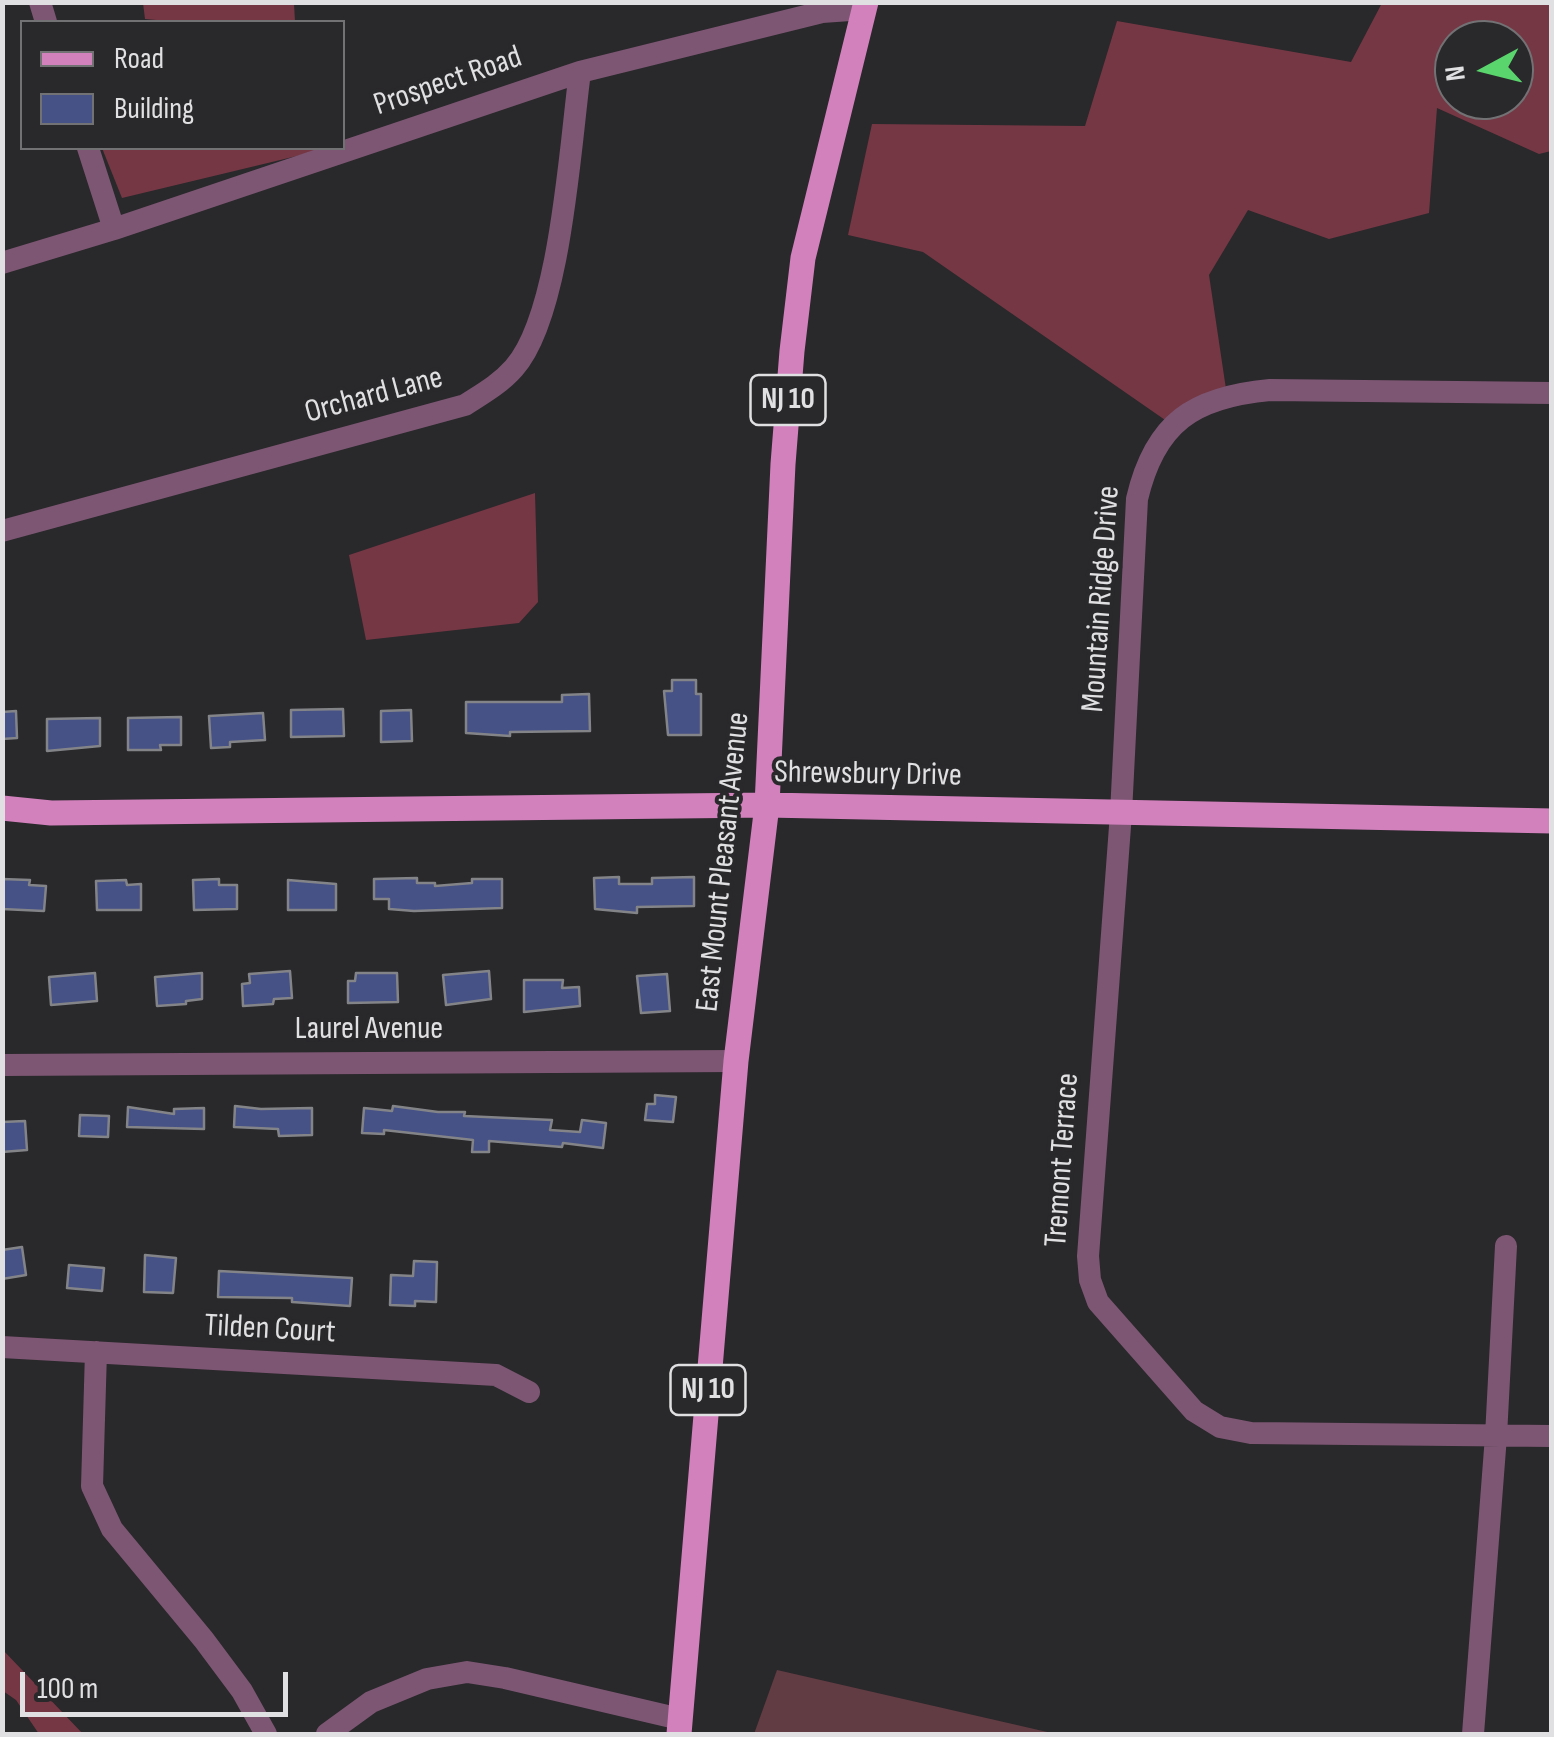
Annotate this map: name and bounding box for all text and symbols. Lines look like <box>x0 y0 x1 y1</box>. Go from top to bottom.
legend <box>20 20 345 150</box>
north arrow <box>1434 20 1534 120</box>
street label: Prospect Road <box>369 39 527 125</box>
text: Road <box>114 41 164 77</box>
text: N <box>1438 64 1473 83</box>
text: Building <box>114 91 194 127</box>
street label: Orchard Lane <box>301 359 447 433</box>
road number: NJ 10 <box>750 375 826 425</box>
street label: Mountain Ridge Drive <box>1075 485 1129 713</box>
street label: East Mount Pleasant Avenue <box>689 710 759 1014</box>
street label: Shrewsbury Drive <box>774 754 962 796</box>
street label: Laurel Avenue <box>295 1011 443 1049</box>
street label: Tremont Terrace <box>1038 1072 1088 1248</box>
street label: Tilden Court <box>204 1307 336 1353</box>
road number: NJ 10 <box>670 1365 746 1415</box>
scale bar <box>25 1652 292 1714</box>
text: 100 m <box>37 1671 98 1707</box>

